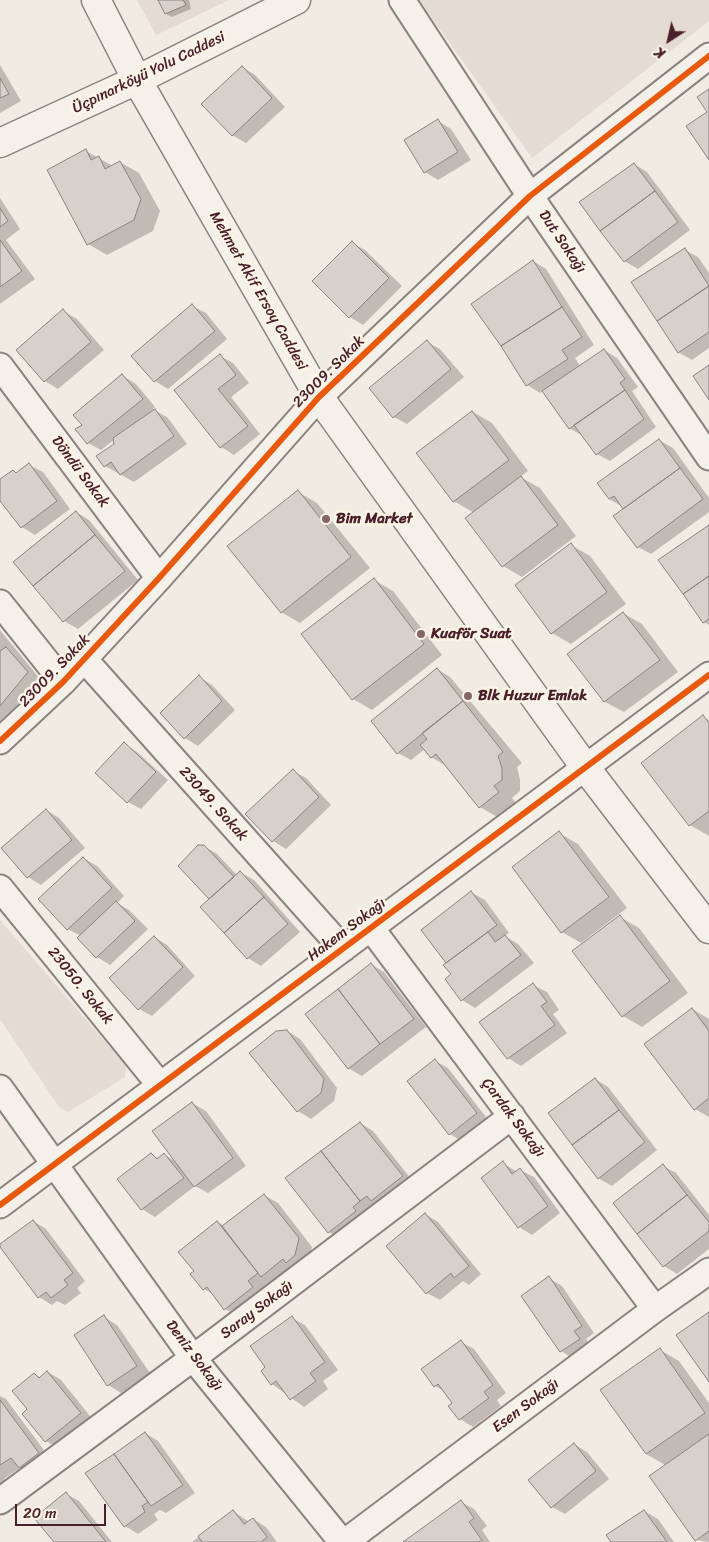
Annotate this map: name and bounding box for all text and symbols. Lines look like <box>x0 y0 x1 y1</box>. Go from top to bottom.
north arrow <box>644 15 694 65</box>
street label: Üçpınarköyü Yolu Caddesi <box>70 28 228 118</box>
text: K <box>649 40 671 65</box>
street label: Dut Sokağı <box>534 207 590 277</box>
street label: Mehmet Akif Ersoy Caddesi <box>205 208 311 374</box>
street label: 23009. Sokak <box>289 332 369 412</box>
street label: Döndü Sokak <box>47 433 113 511</box>
place label: Bim Market <box>336 510 413 528</box>
marker: Bim Market <box>320 513 332 525</box>
place label: Kuaför Suat <box>431 625 512 643</box>
marker: Kuaför Suat <box>415 628 427 640</box>
street label: 23009. Sokak <box>16 631 94 711</box>
place label: Blk Huzur Emlak <box>478 687 587 705</box>
marker: Blk Huzur Emlak <box>462 690 474 702</box>
street label: 23049. Sokak <box>175 763 251 845</box>
street label: Hakem Sokağı <box>304 895 390 965</box>
street label: 23050. Sokak <box>43 944 117 1028</box>
street label: Çardak Sokağı <box>477 1075 549 1161</box>
street label: Saray Sokağı <box>217 1277 297 1343</box>
street label: Deniz Sokağı <box>161 1317 227 1395</box>
street label: Esen Sokağı <box>489 1375 563 1437</box>
scale bar <box>18 1494 109 1526</box>
text: 20 m <box>23 1500 57 1526</box>

